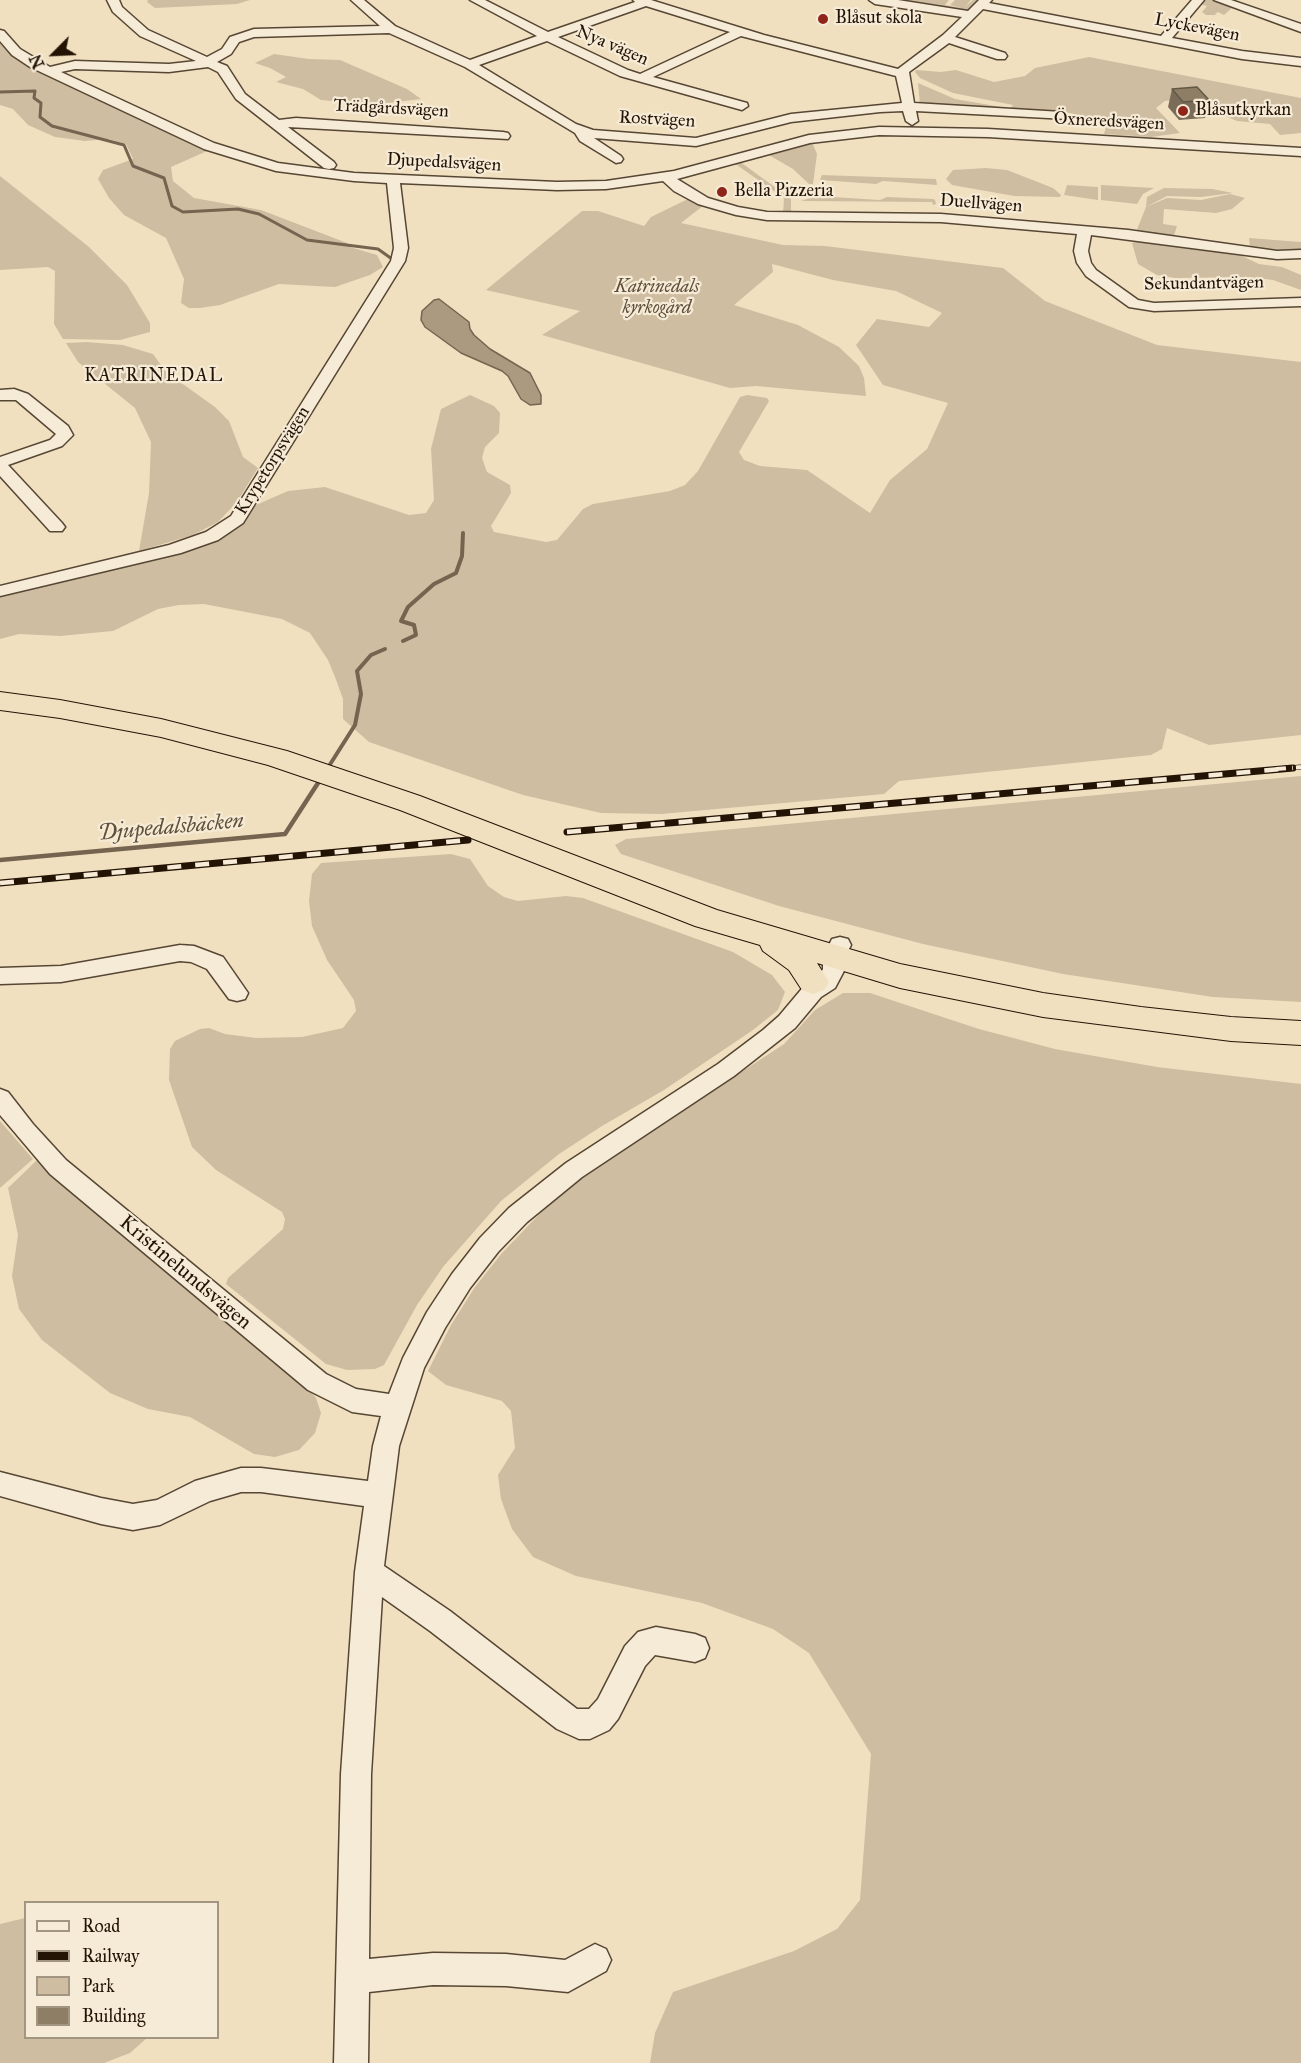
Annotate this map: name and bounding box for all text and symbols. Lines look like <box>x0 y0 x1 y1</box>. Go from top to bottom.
place label: Blåsut skola <box>835 8 922 30</box>
street label: Lyckevägen <box>1153 9 1241 47</box>
marker: Blåsut skola <box>816 12 830 26</box>
street label: Nya vägen <box>573 21 651 71</box>
north arrow <box>24 24 84 84</box>
text: N <box>26 51 49 72</box>
street label: Trädgårdsvägen <box>333 95 449 123</box>
place label: Blåsutkyrkan <box>1195 100 1291 122</box>
marker: Blåsutkyrkan <box>1176 104 1190 118</box>
street label: Rostvägen <box>618 107 696 133</box>
street label: Öxneredsvägen <box>1053 108 1165 136</box>
street label: Djupedalsvägen <box>386 149 502 177</box>
place label: Bella Pizzeria <box>734 181 833 203</box>
marker: Bella Pizzeria <box>715 185 729 199</box>
street label: Duellvägen <box>939 190 1023 218</box>
street label: Sekundantvägen <box>1144 272 1264 296</box>
park label: Katrinedals kyrkogård <box>615 277 699 320</box>
district label: KATRINEDAL <box>84 366 224 388</box>
street label: Krypetorpsvägen <box>231 403 315 519</box>
water label: Djupedalsbäcken <box>97 808 245 848</box>
street label: Kristinelundsvägen <box>114 1210 256 1336</box>
legend <box>24 1901 219 2039</box>
text: Road <box>82 1915 120 1937</box>
text: Railway <box>82 1945 139 1967</box>
text: Park <box>82 1975 115 1997</box>
text: Building <box>82 2005 145 2027</box>

